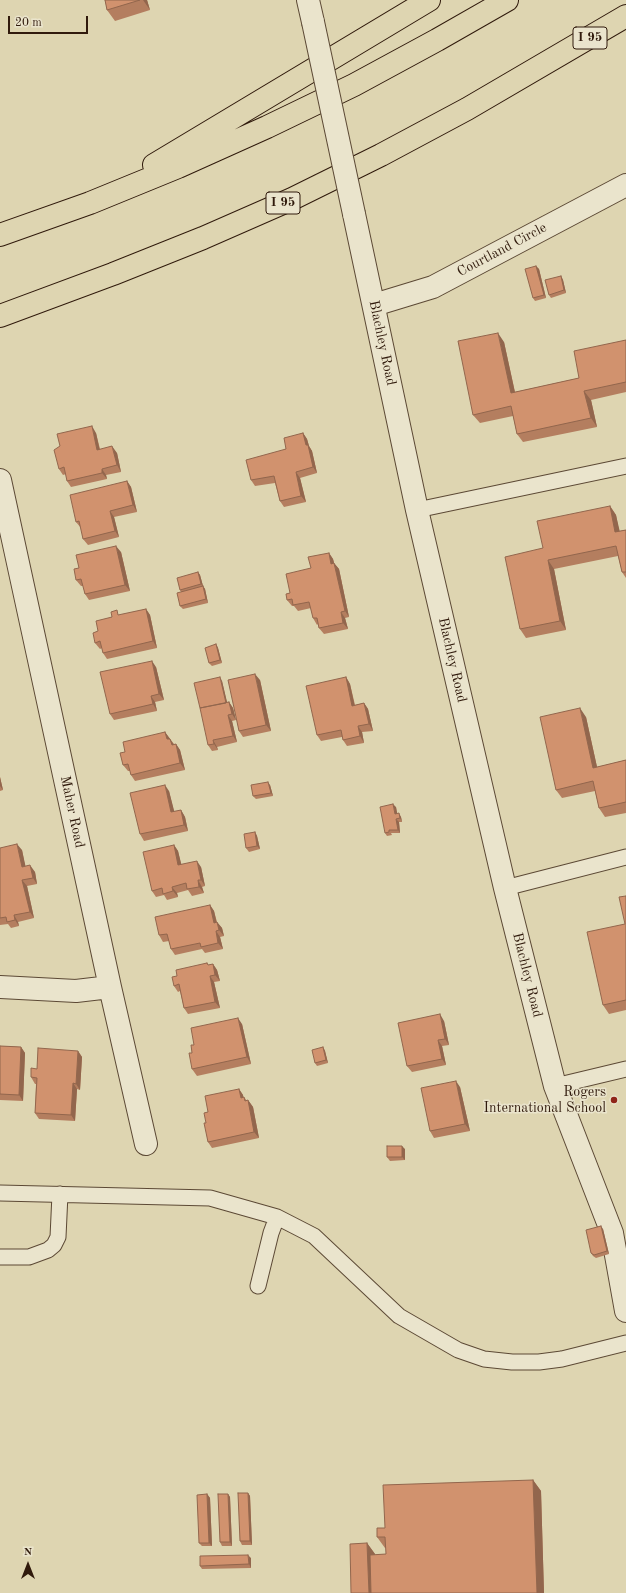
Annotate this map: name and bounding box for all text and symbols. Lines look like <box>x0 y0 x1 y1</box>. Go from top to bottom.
scale bar <box>10 8 90 34</box>
text: 20 m <box>15 17 42 29</box>
road number: I 95 <box>573 27 607 49</box>
road number: I 95 <box>266 192 300 214</box>
street label: Courtland Circle <box>454 219 550 281</box>
street label: Blachley Road <box>365 299 399 387</box>
street label: Blachley Road <box>434 616 470 704</box>
street label: Maher Road <box>56 774 88 850</box>
street label: Blachley Road <box>508 931 546 1019</box>
place label: Rogers International School <box>484 1084 606 1116</box>
marker: Rogers International School <box>609 1095 619 1105</box>
north arrow <box>8 1545 48 1585</box>
text: N <box>24 1547 32 1558</box>

